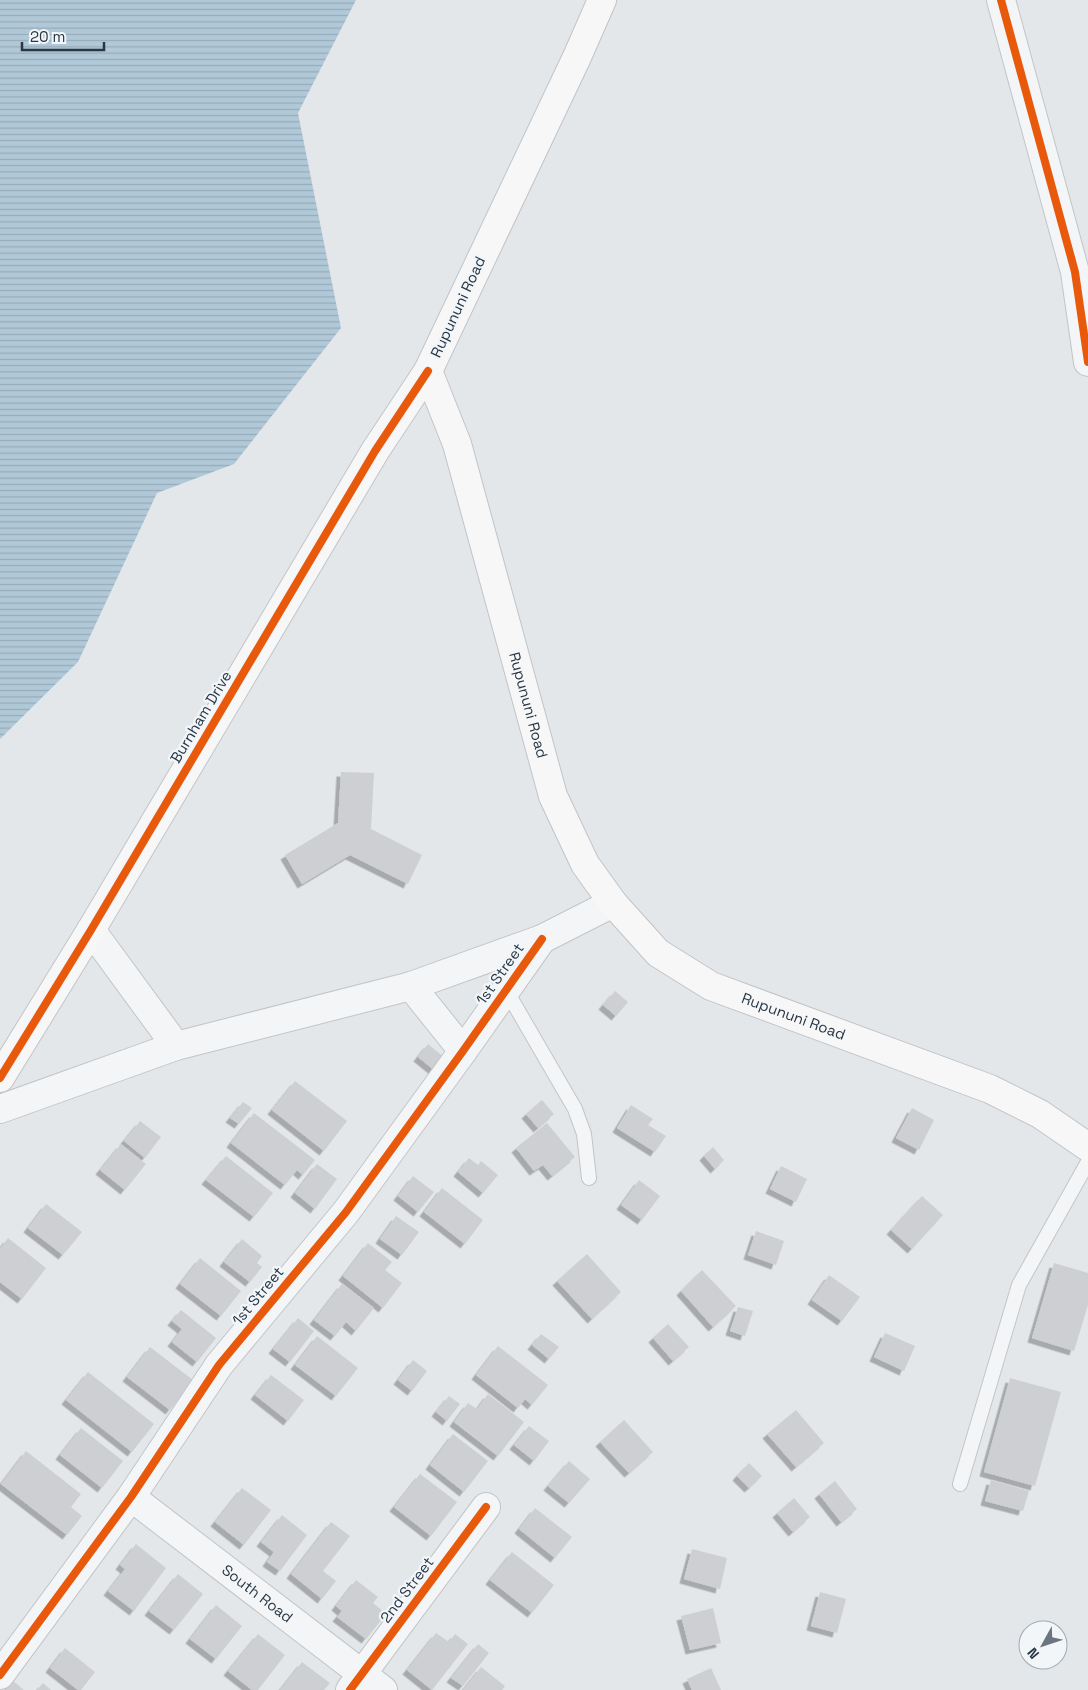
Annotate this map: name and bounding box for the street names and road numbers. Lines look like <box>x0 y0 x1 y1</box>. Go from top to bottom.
street label: Rupununi Road <box>426 253 489 360</box>
street label: Rupununi Road <box>505 650 552 760</box>
street label: Burnham Drive <box>166 667 236 766</box>
street label: 1st Street <box>472 939 528 1008</box>
street label: Rupununi Road <box>739 988 848 1044</box>
street label: 1st Street <box>228 1262 288 1329</box>
street label: 2nd Street <box>376 1553 438 1626</box>
street label: South Road <box>218 1560 297 1627</box>

